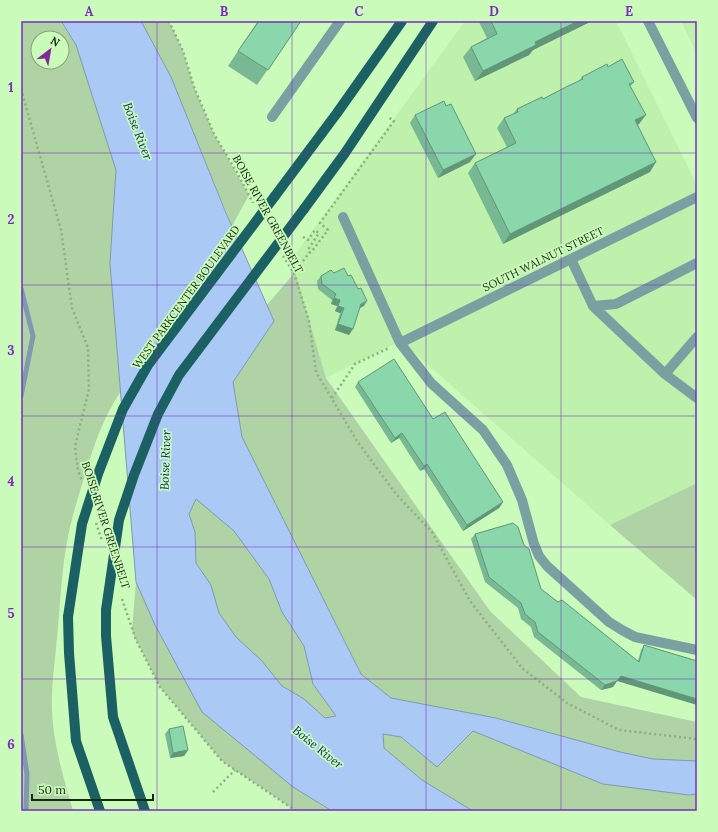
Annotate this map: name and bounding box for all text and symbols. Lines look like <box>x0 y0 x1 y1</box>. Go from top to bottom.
text: A <box>85 3 94 20</box>
text: B <box>220 3 229 20</box>
text: C <box>355 3 364 20</box>
text: D <box>489 3 499 20</box>
text: E <box>625 3 633 20</box>
north arrow <box>30 30 70 70</box>
text: N <box>48 33 63 50</box>
text: 1 <box>8 79 14 96</box>
water label: Boise River <box>120 100 156 162</box>
street label: BOISE RIVER GREENBELT <box>230 152 306 276</box>
text: 2 <box>8 211 15 228</box>
street label: WEST PARKCENTER BOULEVARD <box>129 223 243 371</box>
street label: SOUTH WALNUT STREET <box>480 224 606 294</box>
text: 3 <box>7 342 15 359</box>
water label: Boise River <box>156 429 174 490</box>
street label: BOISE RIVER GREENBELT <box>79 459 133 591</box>
text: 4 <box>7 473 15 490</box>
text: 5 <box>7 605 15 622</box>
water label: Boise River <box>290 722 347 772</box>
text: 6 <box>7 736 15 753</box>
scale bar <box>32 776 153 802</box>
text: 50 m <box>38 782 66 797</box>

